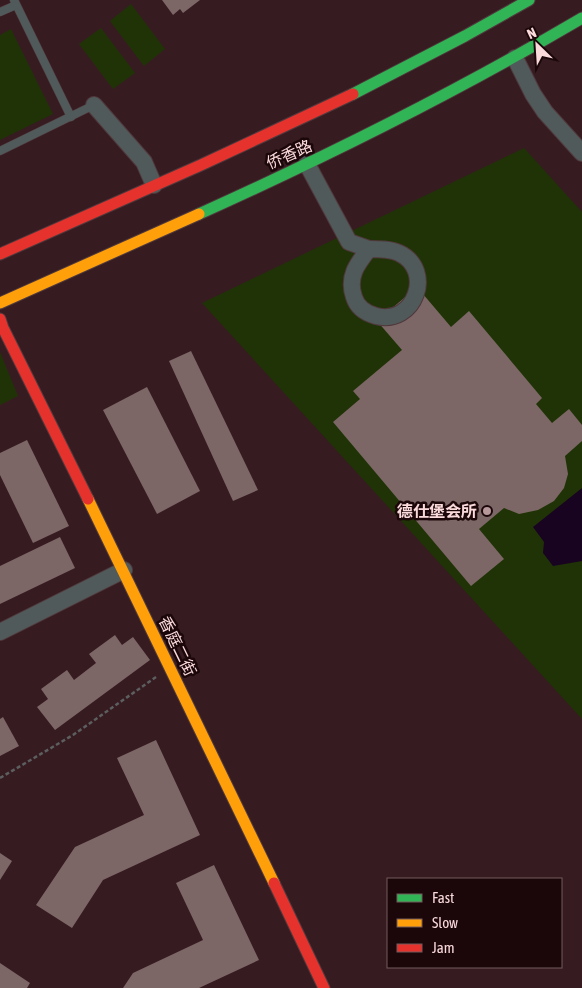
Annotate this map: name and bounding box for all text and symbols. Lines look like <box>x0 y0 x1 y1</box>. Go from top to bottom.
north arrow <box>512 20 562 70</box>
text: N <box>524 24 539 42</box>
street label: 侨香路 <box>263 136 315 172</box>
place label: 德仕堡会所 <box>397 502 477 520</box>
marker: 德仕堡会所 <box>481 505 493 517</box>
street label: 香庭二街 <box>156 613 200 679</box>
legend <box>387 878 562 968</box>
text: Fast <box>432 889 454 906</box>
text: Slow <box>432 914 458 931</box>
text: Jam <box>432 939 455 956</box>

